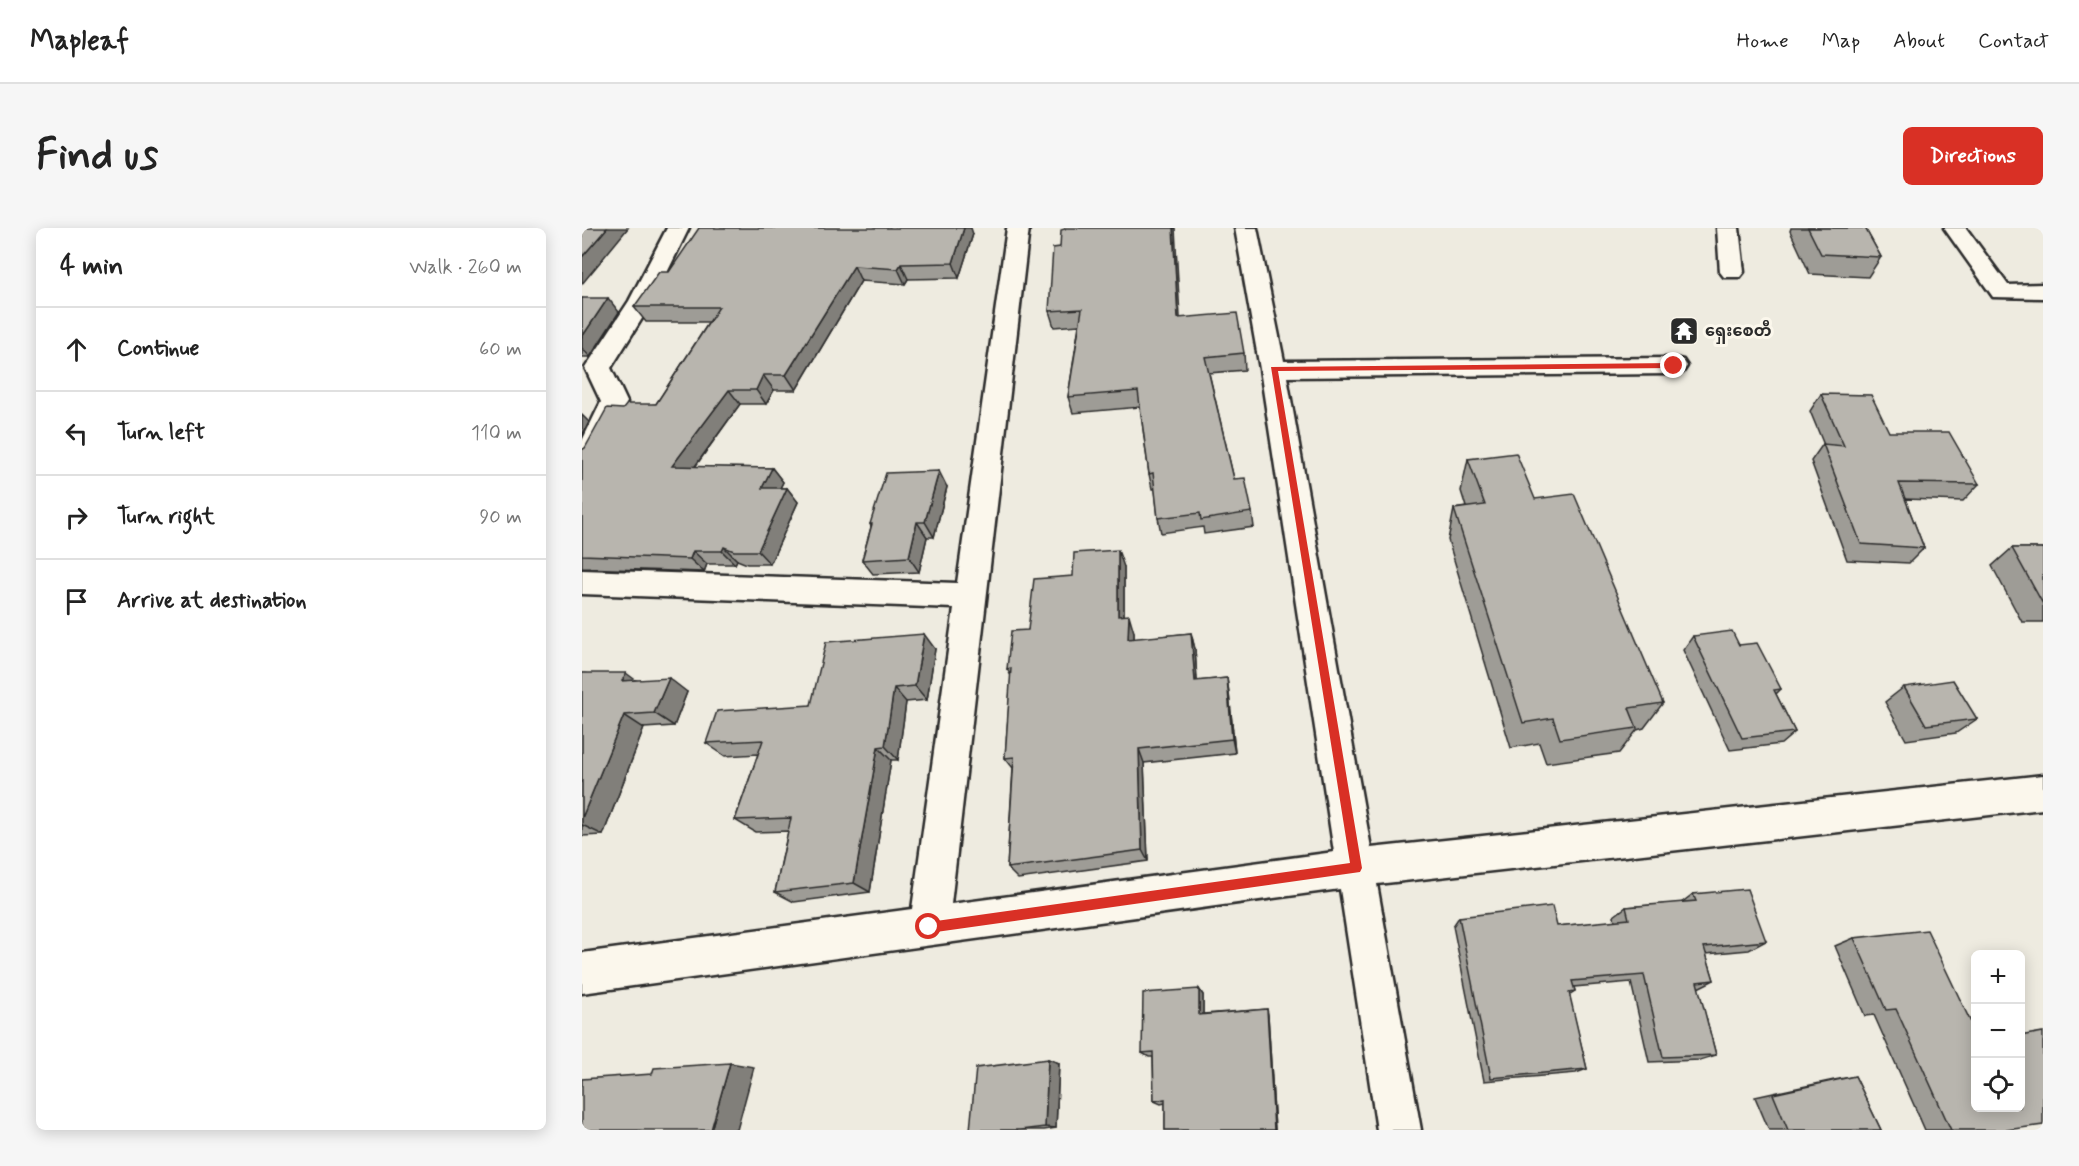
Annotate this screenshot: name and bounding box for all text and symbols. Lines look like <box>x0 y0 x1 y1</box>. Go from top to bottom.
text: Mapleaf <box>30 23 129 60</box>
text: Home <box>1737 27 1789 55</box>
text: Map <box>1822 27 1860 55</box>
text: About <box>1893 27 1945 55</box>
text: Contact <box>1978 27 2049 55</box>
button: Directions <box>1903 127 2043 185</box>
text: Find us <box>36 129 158 184</box>
text: 4 min <box>60 250 123 284</box>
text: Walk · 260 m <box>409 254 522 281</box>
temple icon: ရှေးစေတီ <box>1668 315 1700 347</box>
place label: ရှေးစေတီ <box>1705 319 1772 344</box>
icon: ahead <box>60 333 93 366</box>
text: Continue <box>117 335 199 363</box>
text: 60 m <box>479 336 522 363</box>
route end <box>1660 352 1686 378</box>
icon: left <box>60 417 93 450</box>
text: Turn left <box>117 419 205 447</box>
text: 110 m <box>471 420 522 447</box>
icon: right <box>60 501 93 534</box>
text: Turn right <box>117 503 215 531</box>
text: 90 m <box>479 504 522 531</box>
icon: arrive <box>60 585 93 618</box>
text: Arrive at destination <box>117 587 307 615</box>
route start <box>915 913 941 939</box>
map controls <box>1971 950 2025 1112</box>
button: + <box>1971 950 2025 1004</box>
button: − <box>1971 1004 2025 1058</box>
button: locate <box>1971 1058 2025 1112</box>

